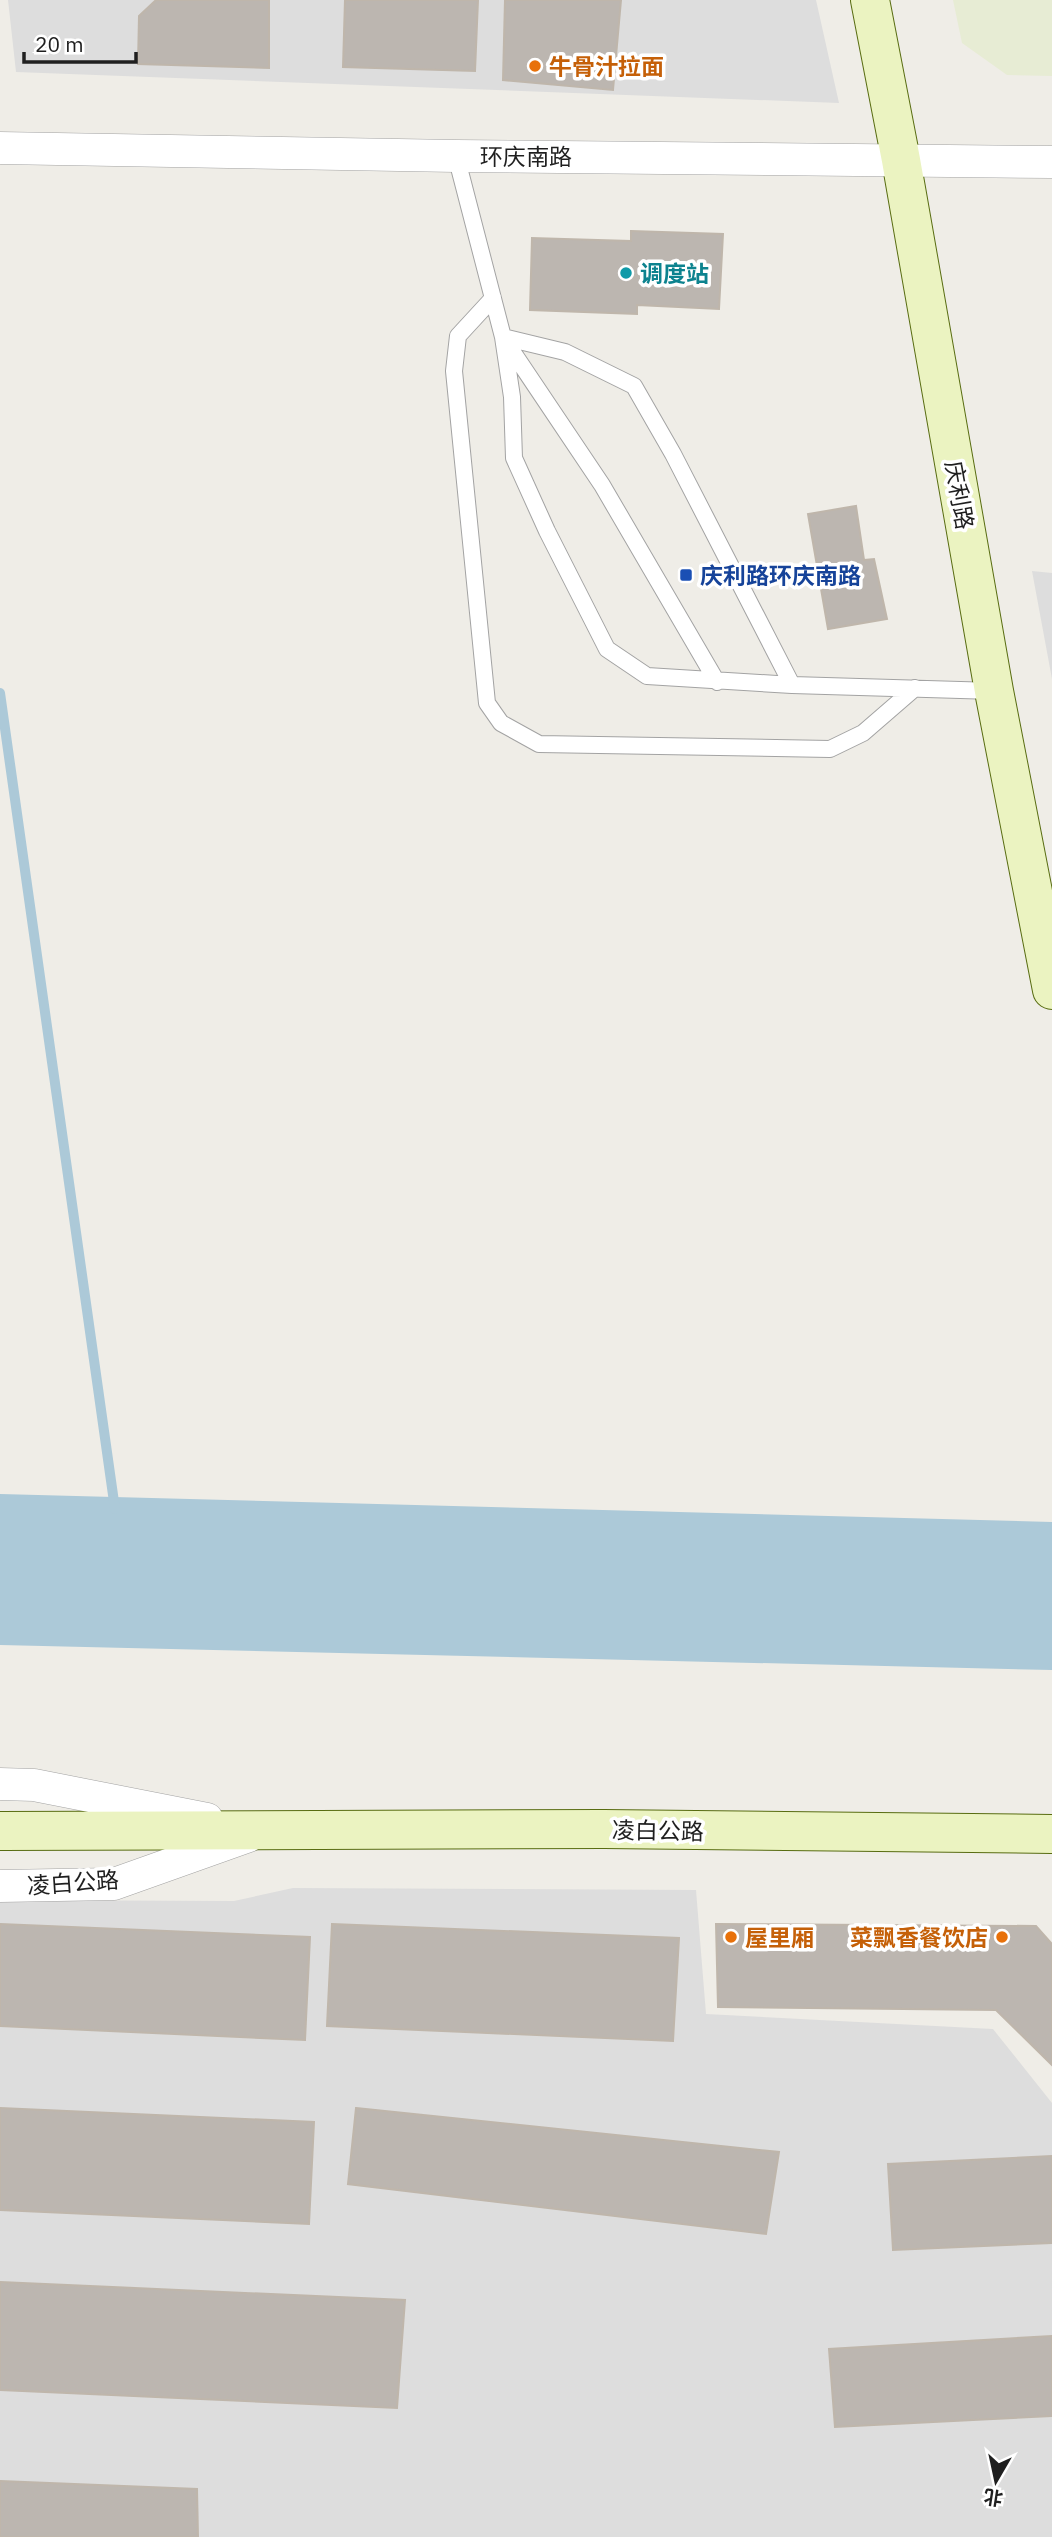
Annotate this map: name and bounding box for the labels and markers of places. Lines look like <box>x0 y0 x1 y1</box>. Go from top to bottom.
place label: 牛骨汁拉面 <box>549 51 664 81</box>
marker: 牛骨汁拉面 <box>527 58 543 74</box>
place label: 调度站 <box>640 258 709 288</box>
marker: 调度站 <box>618 265 634 281</box>
place label: 庆利路环庆南路 <box>700 560 861 590</box>
marker: 庆利路环庆南路 <box>678 567 694 583</box>
place label: 屋里厢 <box>745 1922 814 1952</box>
place label: 菜飘香餐饮店 <box>850 1922 988 1952</box>
marker: 屋里厢 <box>723 1929 739 1945</box>
marker: 菜飘香餐饮店 <box>994 1929 1010 1945</box>

